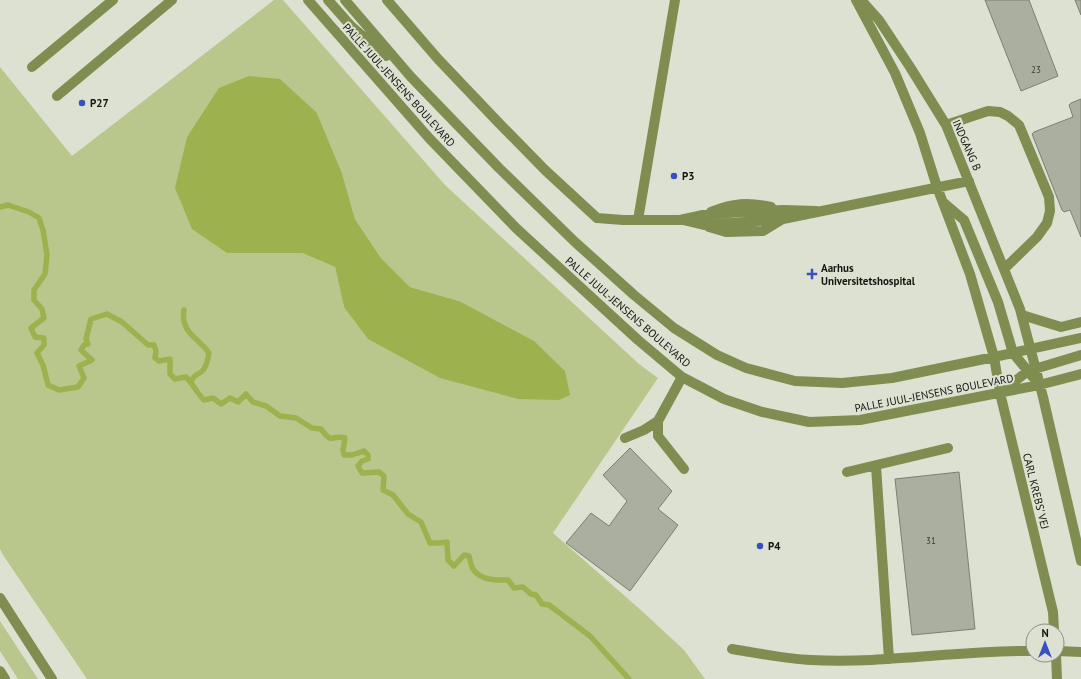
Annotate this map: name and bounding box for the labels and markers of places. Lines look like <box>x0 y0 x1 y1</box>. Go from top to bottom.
place label: P27 <box>90 96 109 110</box>
marker: P27 <box>77 98 87 108</box>
place label: P3 <box>682 169 695 183</box>
marker: P3 <box>669 171 679 181</box>
place label: Aarhus Universitetshospital <box>821 261 916 288</box>
marker: Aarhus Universitetshospital <box>806 268 818 280</box>
place label: P4 <box>768 539 781 553</box>
marker: P4 <box>755 541 765 551</box>

